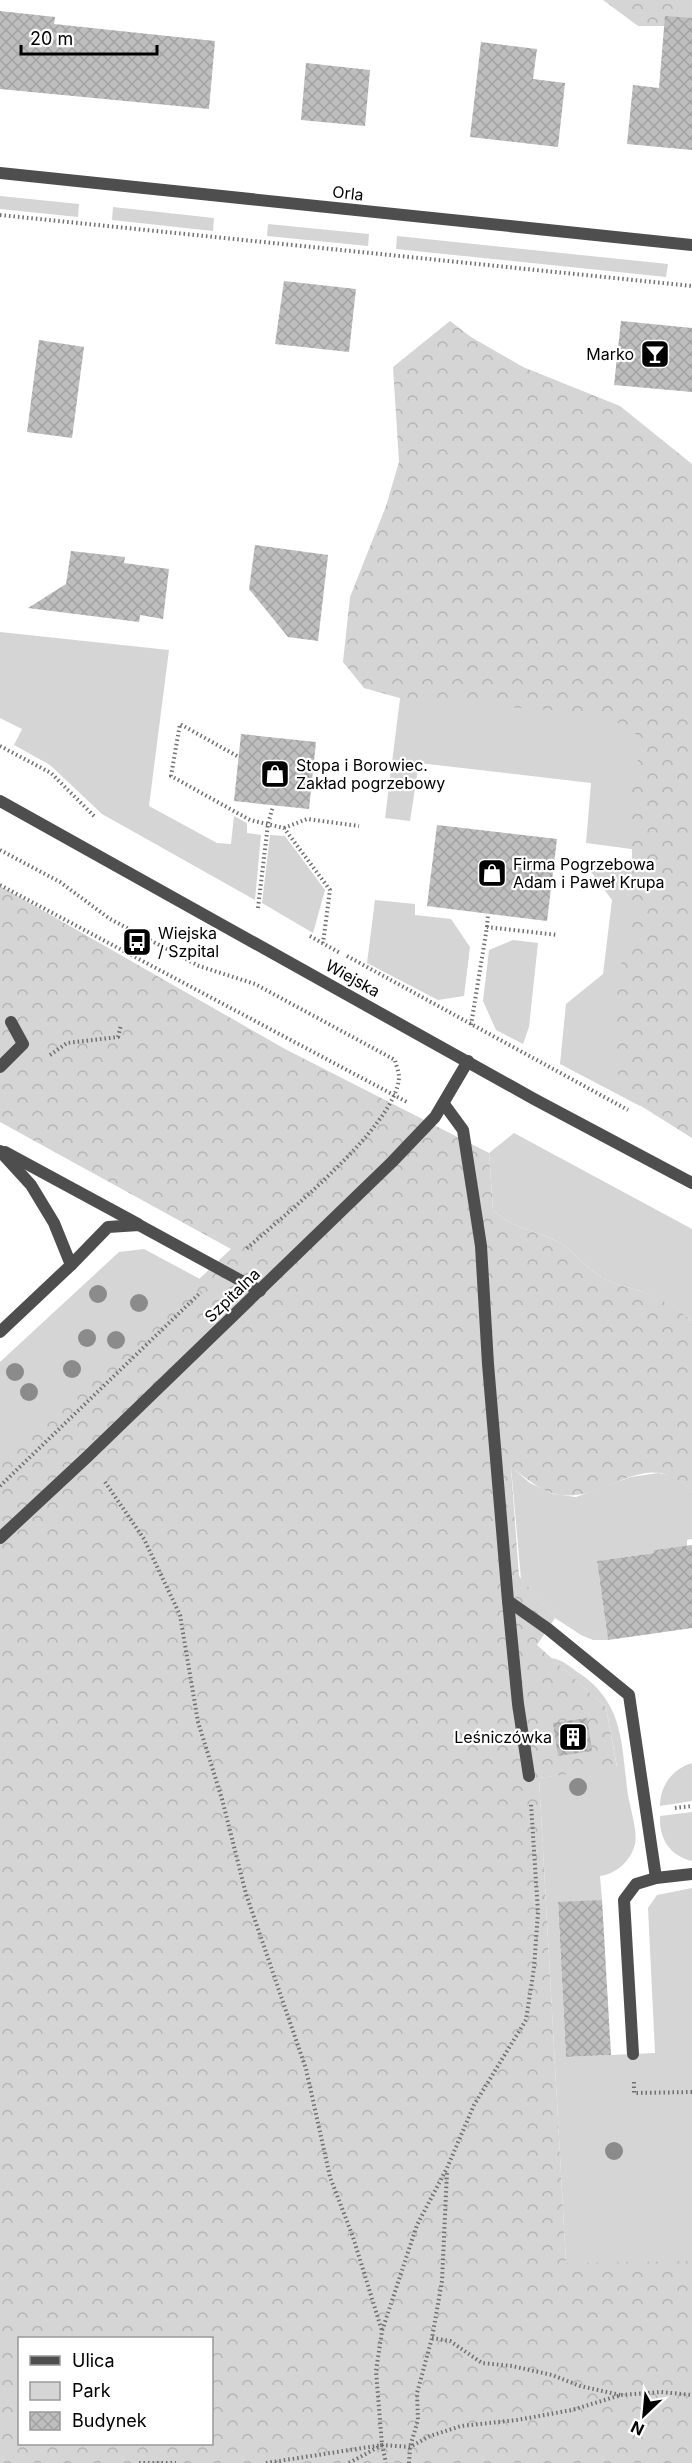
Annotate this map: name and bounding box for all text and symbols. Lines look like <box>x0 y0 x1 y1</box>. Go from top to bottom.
scale bar <box>21 18 158 56</box>
text: 20 m <box>30 28 73 49</box>
street label: Orla <box>331 181 365 205</box>
bar icon: Marko <box>639 338 671 370</box>
place label: Marko <box>586 344 634 364</box>
place label: Stopa i Borowiec. Zakład pogrzebowy <box>296 755 445 793</box>
shop icon: Stopa i Borowiec. Zakład pogrzebowy <box>259 758 291 790</box>
place label: Firma Pogrzebowa Adam i Paweł Krupa <box>513 854 665 892</box>
shop icon: Firma Pogrzebowa Adam i Paweł Krupa <box>476 857 508 889</box>
place label: Wiejska / Szpital <box>158 923 219 961</box>
bus stop icon: Wiejska / Szpital <box>121 926 153 958</box>
street label: Wiejska <box>322 955 384 1001</box>
street label: Szpitalna <box>200 1264 264 1326</box>
building icon: Leśniczówka <box>557 1721 589 1753</box>
place label: Leśniczówka <box>454 1727 552 1747</box>
legend <box>18 2337 213 2445</box>
text: Ulica <box>72 2350 115 2371</box>
text: Park <box>72 2380 111 2401</box>
north arrow <box>614 2385 674 2445</box>
text: Budynek <box>72 2410 147 2431</box>
text: N <box>628 2417 647 2440</box>

